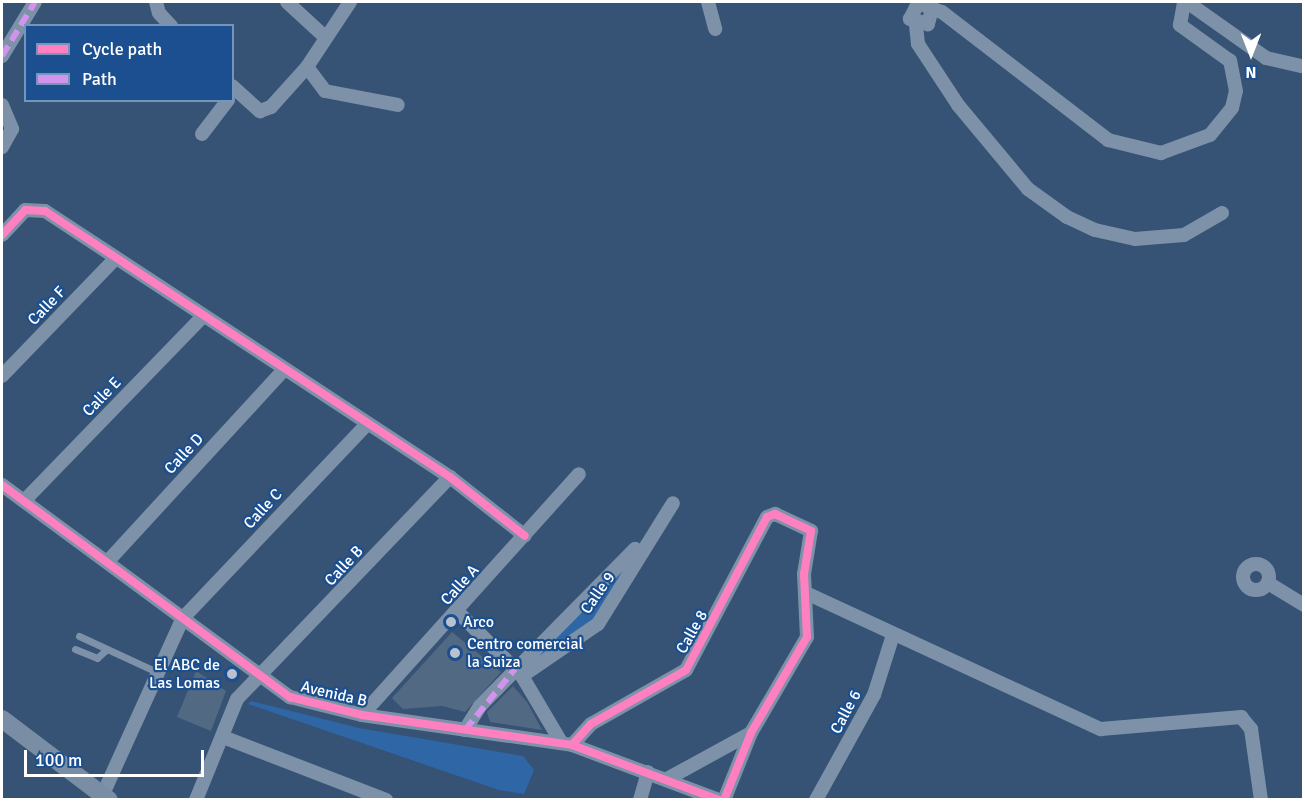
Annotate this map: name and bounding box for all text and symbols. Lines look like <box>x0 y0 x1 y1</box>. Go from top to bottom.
legend <box>24 24 234 102</box>
north arrow <box>1221 24 1281 84</box>
text: Cycle path <box>82 38 162 60</box>
text: N <box>1245 62 1257 82</box>
text: Path <box>82 68 117 90</box>
street label: Calle F <box>24 283 70 329</box>
street label: Calle E <box>79 373 125 421</box>
street label: Calle D <box>160 430 208 478</box>
street label: Calle C <box>240 485 286 533</box>
street label: Calle B <box>321 542 367 590</box>
street label: Calle A <box>437 561 483 609</box>
street label: Calle 9 <box>577 568 619 618</box>
street label: Calle 8 <box>672 607 712 657</box>
place label: Arco <box>463 612 494 632</box>
marker: Arco <box>444 615 458 629</box>
place label: Centro comercial la Suiza <box>467 634 583 672</box>
marker: Centro comercial la Suiza <box>448 646 462 660</box>
place label: El ABC de Las Lomas <box>149 655 220 693</box>
marker: El ABC de Las Lomas <box>225 667 239 681</box>
street label: Avenida B <box>299 677 369 711</box>
street label: Calle 6 <box>827 687 865 737</box>
scale bar <box>27 738 207 776</box>
text: 100 m <box>35 749 82 771</box>

